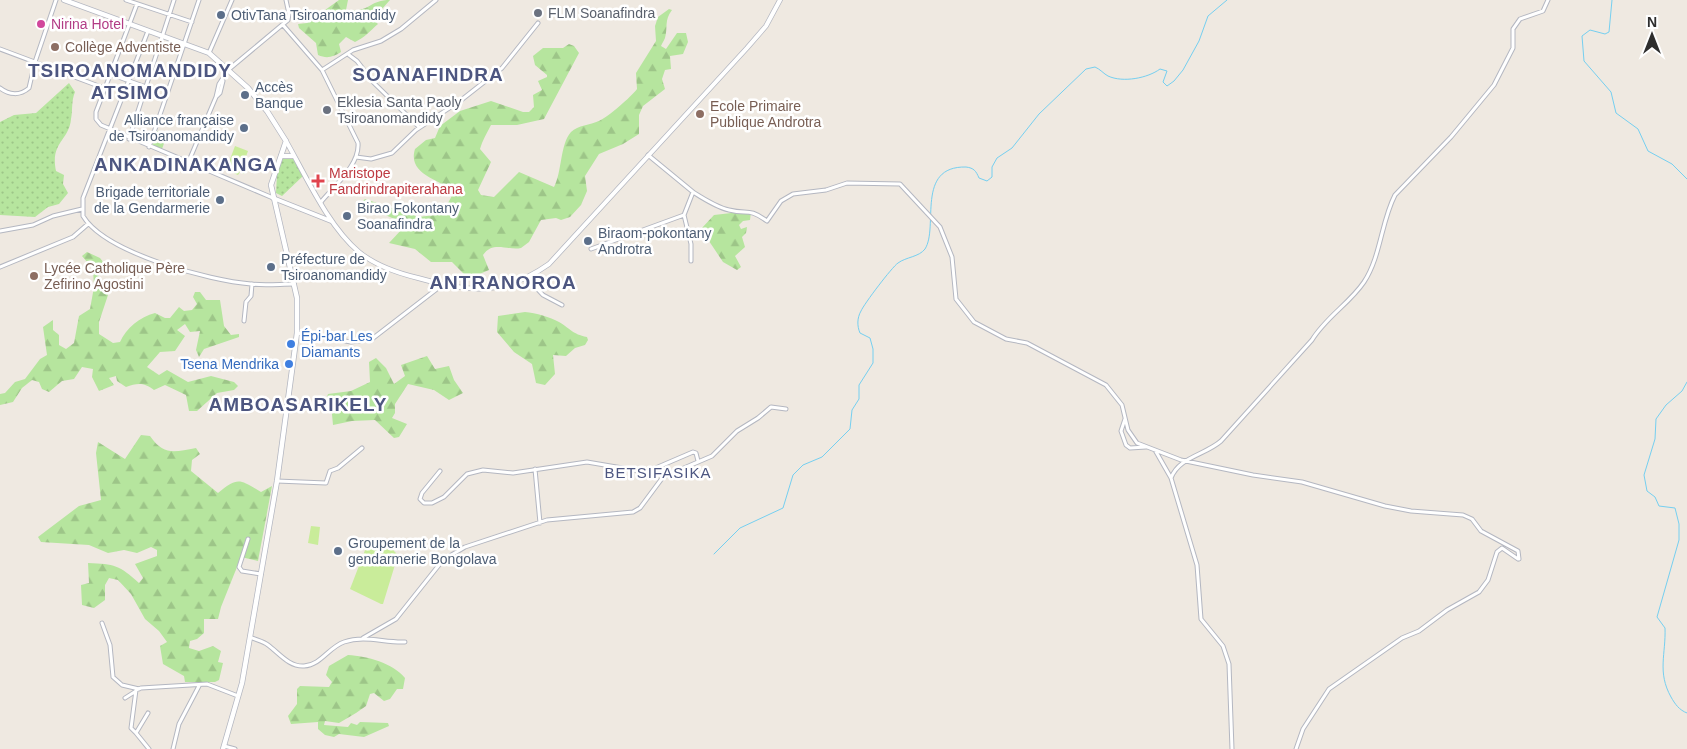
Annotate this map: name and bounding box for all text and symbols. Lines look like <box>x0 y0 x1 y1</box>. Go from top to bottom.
place label: FLM Soanafindra <box>548 5 656 21</box>
place label: OtivTana Tsiroanomandidy <box>231 7 396 23</box>
marker: FLM Soanafindra <box>532 7 544 19</box>
marker: OtivTana Tsiroanomandidy <box>215 9 227 21</box>
north arrow <box>1627 10 1677 60</box>
text: N <box>1647 14 1657 30</box>
place label: Nirina Hotel <box>51 16 124 32</box>
marker: Nirina Hotel <box>35 18 47 30</box>
place label: Collège Adventiste <box>65 39 181 55</box>
marker: Collège Adventiste <box>49 41 61 53</box>
district label: TSIROANOMANDIDY ATSIMO <box>28 60 232 103</box>
district label: SOANAFINDRA <box>352 64 504 85</box>
place label: Accès Banque <box>255 79 303 111</box>
marker: Accès Banque <box>239 89 251 101</box>
place label: Eklesia Santa Paoly Tsiroanomandidy <box>337 94 462 126</box>
place label: Ecole Primaire Publique Androtra <box>710 98 822 130</box>
marker: Eklesia Santa Paoly Tsiroanomandidy <box>321 104 333 116</box>
marker: Ecole Primaire Publique Androtra <box>694 108 706 120</box>
place label: Alliance française de Tsiroanomandidy <box>109 112 234 144</box>
marker: Alliance française de Tsiroanomandidy <box>238 122 250 134</box>
district label: ANKADINAKANGA <box>94 154 278 175</box>
place label: Maristope Fandrindrapiterahana <box>329 165 463 197</box>
marker: Maristope Fandrindrapiterahana <box>311 174 325 188</box>
place label: Brigade territoriale de la Gendarmerie <box>94 184 210 216</box>
marker: Brigade territoriale de la Gendarmerie <box>214 194 226 206</box>
place label: Birao Fokontany Soanafindra <box>357 200 459 232</box>
marker: Birao Fokontany Soanafindra <box>341 210 353 222</box>
place label: Biraom-pokontany Androtra <box>598 225 712 257</box>
marker: Biraom-pokontany Androtra <box>582 235 594 247</box>
place label: Préfecture de Tsiroanomandidy <box>281 251 387 283</box>
place label: Lycée Catholique Père Zefirino Agostini <box>44 260 185 292</box>
marker: Préfecture de Tsiroanomandidy <box>265 261 277 273</box>
marker: Lycée Catholique Père Zefirino Agostini <box>28 270 40 282</box>
district label: ANTRANOROA <box>429 272 577 293</box>
place label: Épi-bar Les Diamants <box>301 328 373 360</box>
marker: Épi-bar Les Diamants <box>285 338 297 350</box>
place label: Tsena Mendrika <box>180 356 279 372</box>
marker: Tsena Mendrika <box>283 358 295 370</box>
district label: AMBOASARIKELY <box>208 394 388 415</box>
district label: BETSIFASIKA <box>605 464 711 481</box>
place label: Groupement de la gendarmerie Bongolava <box>348 535 497 567</box>
marker: Groupement de la gendarmerie Bongolava <box>332 545 344 557</box>

